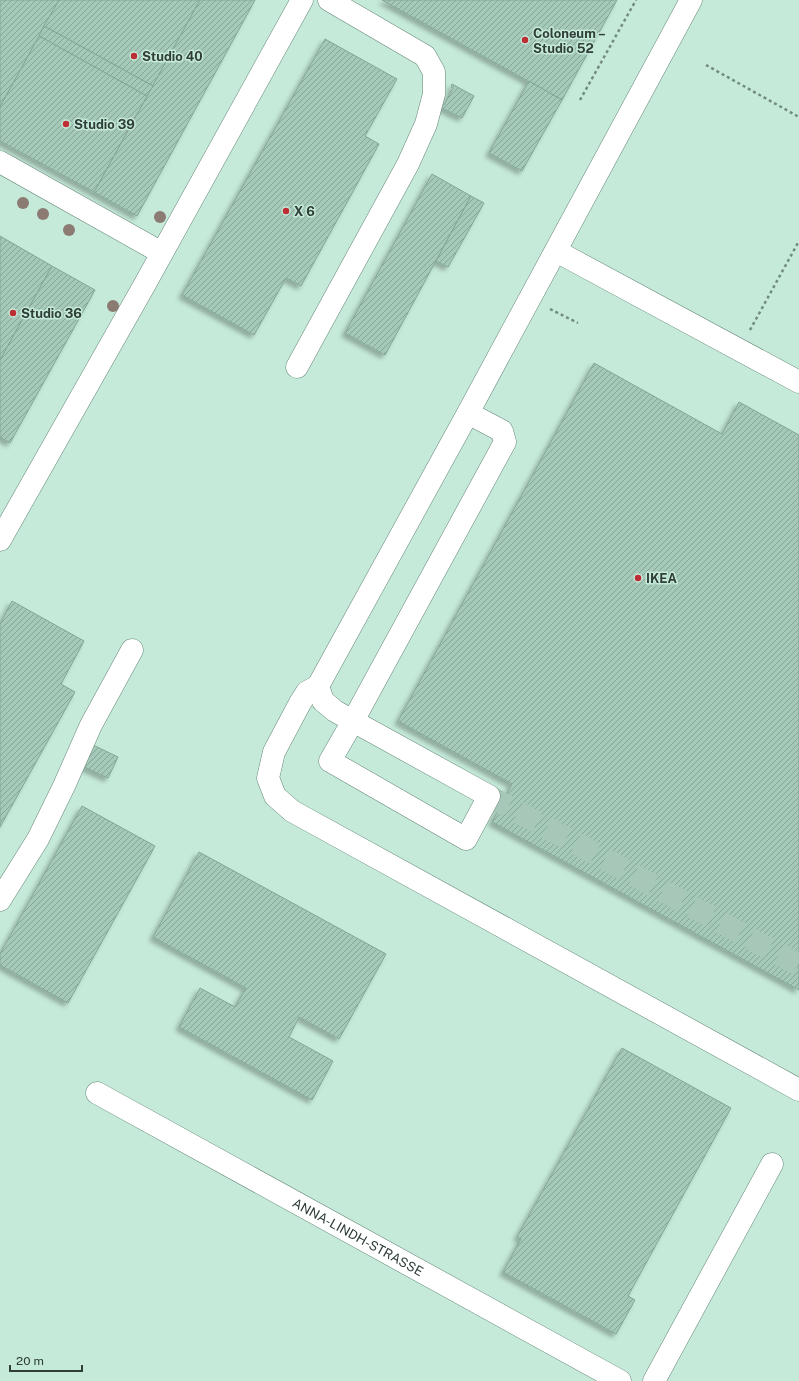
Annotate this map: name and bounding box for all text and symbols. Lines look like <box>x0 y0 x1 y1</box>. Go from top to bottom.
place label: Coloneum – Studio 52 <box>533 26 606 56</box>
marker: Coloneum – Studio 52 <box>520 35 530 45</box>
place label: Studio 40 <box>142 49 203 64</box>
marker: Studio 40 <box>129 51 139 61</box>
place label: Studio 39 <box>74 117 135 132</box>
marker: Studio 39 <box>61 119 71 129</box>
place label: X 6 <box>294 204 315 219</box>
marker: X 6 <box>281 206 291 216</box>
place label: Studio 36 <box>21 306 82 321</box>
marker: Studio 36 <box>8 308 18 318</box>
place label: IKEA <box>646 571 678 586</box>
marker: IKEA <box>633 573 643 583</box>
street label: ANNA-LINDH-STRASSE <box>290 1195 426 1279</box>
scale bar <box>10 1347 82 1373</box>
text: 20 m <box>16 1354 44 1368</box>

